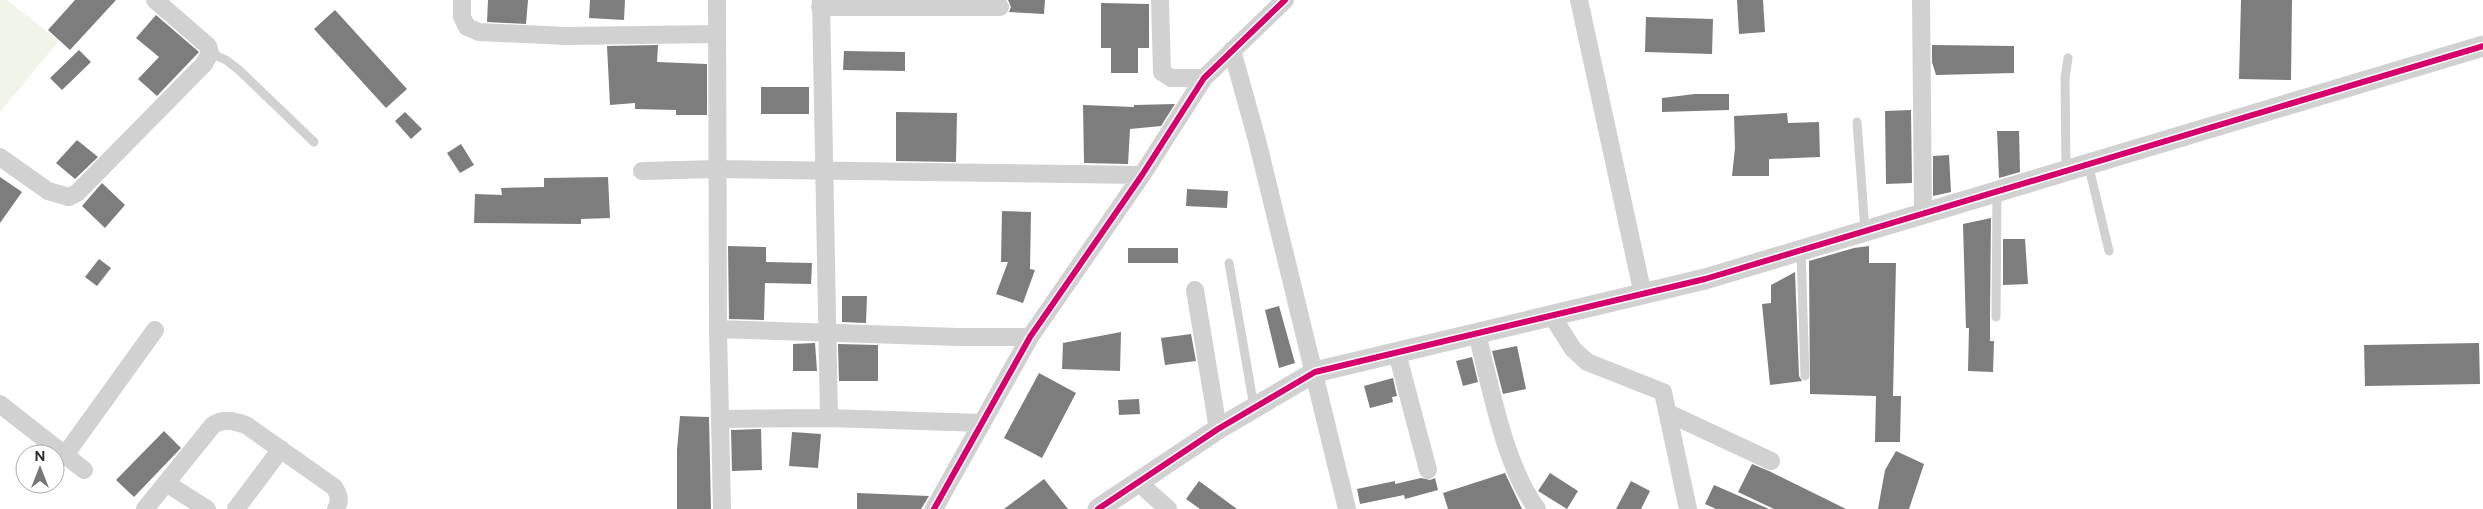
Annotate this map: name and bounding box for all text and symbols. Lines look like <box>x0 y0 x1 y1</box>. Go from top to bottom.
north arrow <box>15 444 65 494</box>
text: N <box>35 448 45 465</box>

